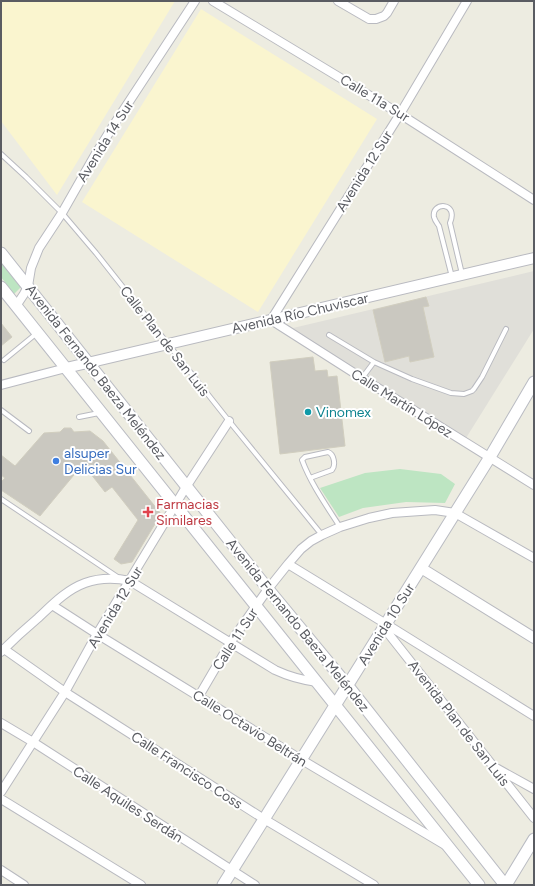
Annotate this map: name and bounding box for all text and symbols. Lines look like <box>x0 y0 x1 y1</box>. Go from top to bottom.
street label: Calle 11a Sur <box>337 71 413 126</box>
street label: Avenida 14 Sur <box>74 97 137 185</box>
street label: Avenida 12 Sur <box>333 127 396 215</box>
street label: Avenida Fernando Baeza Meléndez <box>22 281 169 464</box>
street label: Calle Plan de San Luis <box>116 283 213 400</box>
street label: Avenida Río Chuviscar <box>230 289 370 337</box>
street label: Calle Martín López <box>348 365 456 441</box>
place label: Vinomex <box>316 404 371 421</box>
marker: Vinomex <box>303 407 313 417</box>
place label: alsuper Delicias Sur <box>64 445 137 478</box>
marker: alsuper Delicias Sur <box>51 456 61 466</box>
place label: Farmacias Similares <box>156 496 219 529</box>
marker: Farmacias Similares <box>143 507 153 517</box>
street label: Avenida Fernando Baeza Meléndez <box>222 535 373 715</box>
street label: Avenida 12 Sur <box>84 563 147 651</box>
street label: Avenida 10 Sur <box>354 580 418 668</box>
street label: Calle 11 Sur <box>209 605 262 674</box>
street label: Avenida Plan de San Luis <box>404 657 513 790</box>
street label: Calle Octavio Beltrán <box>189 686 310 771</box>
street label: Calle Francisco Coss <box>128 728 246 813</box>
street label: Calle Aquiles Serdán <box>69 762 186 846</box>

